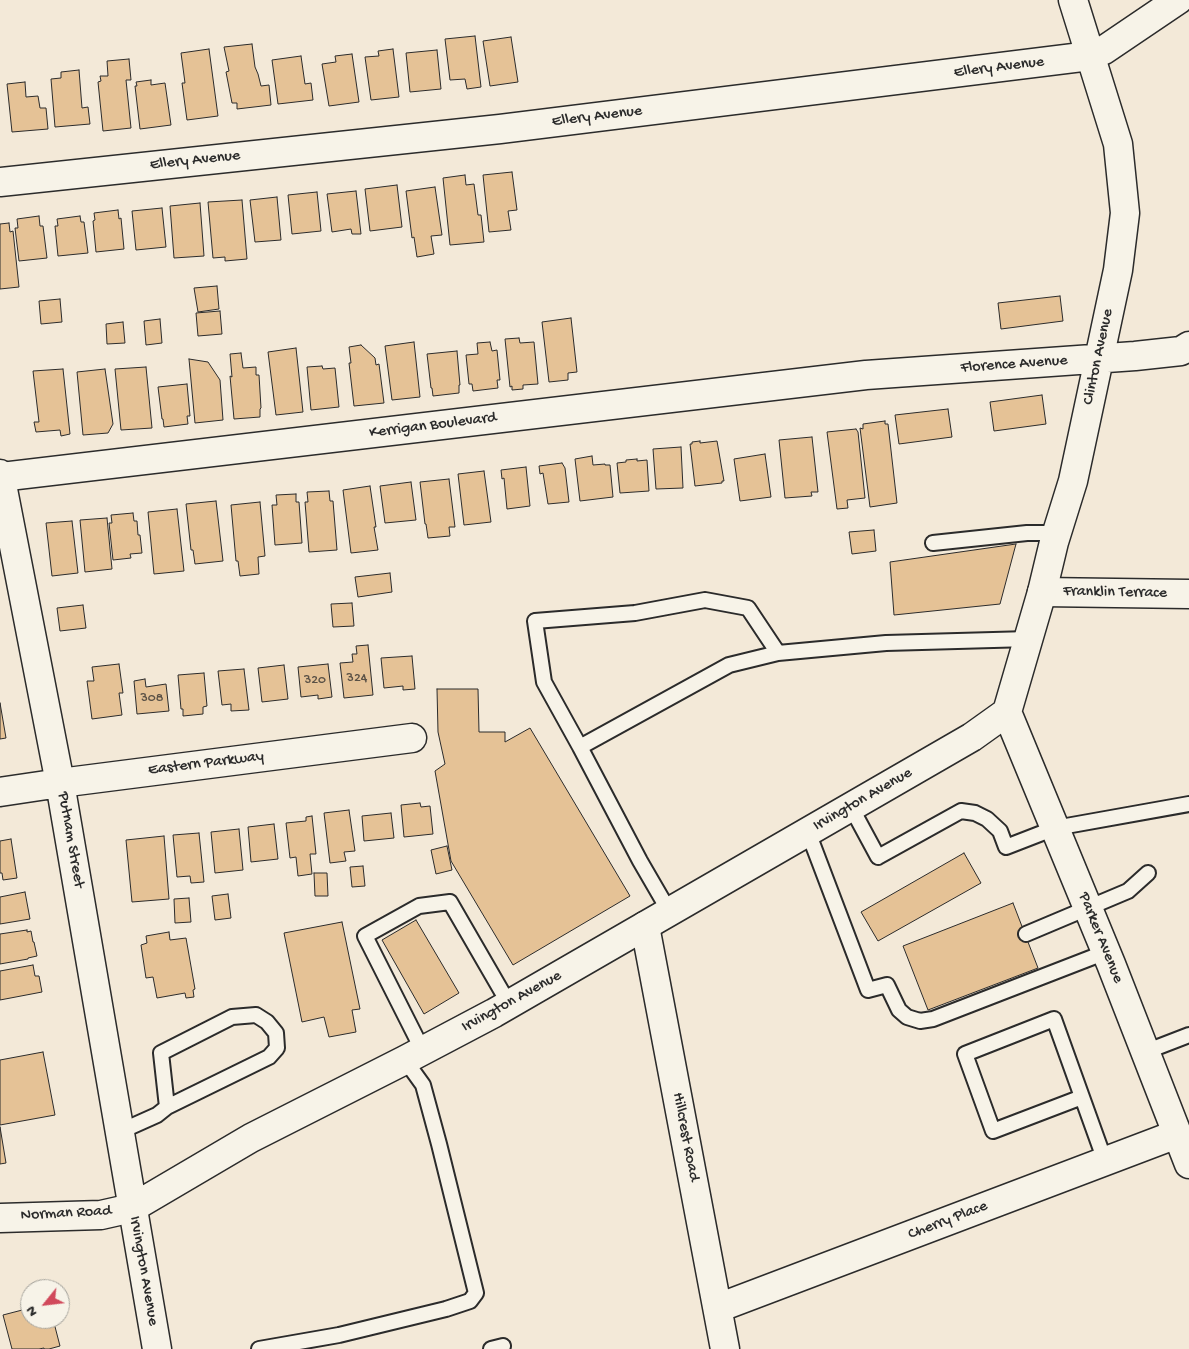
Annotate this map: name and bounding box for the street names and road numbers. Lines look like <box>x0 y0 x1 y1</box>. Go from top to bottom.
street label: Ellery Avenue <box>953 53 1045 83</box>
street label: Ellery Avenue <box>551 102 643 132</box>
street label: Ellery Avenue <box>149 147 241 175</box>
street label: Clinton Avenue <box>1079 307 1119 407</box>
street label: Florence Avenue <box>960 352 1068 378</box>
street label: Kerrigan Boulevard <box>368 409 498 443</box>
street label: Franklin Terrace <box>1063 582 1167 604</box>
street label: Eastern Parkway <box>147 747 265 781</box>
street label: Irvington Avenue <box>810 764 916 836</box>
street label: Putnam Street <box>52 790 88 890</box>
street label: Parker Avenue <box>1073 890 1127 986</box>
street label: Irvington Avenue <box>459 967 565 1037</box>
street label: Hillcrest Road <box>667 1091 703 1183</box>
street label: Cherry Place <box>906 1197 990 1245</box>
street label: Norman Road <box>20 1202 112 1226</box>
street label: Irvington Avenue <box>124 1215 162 1327</box>

